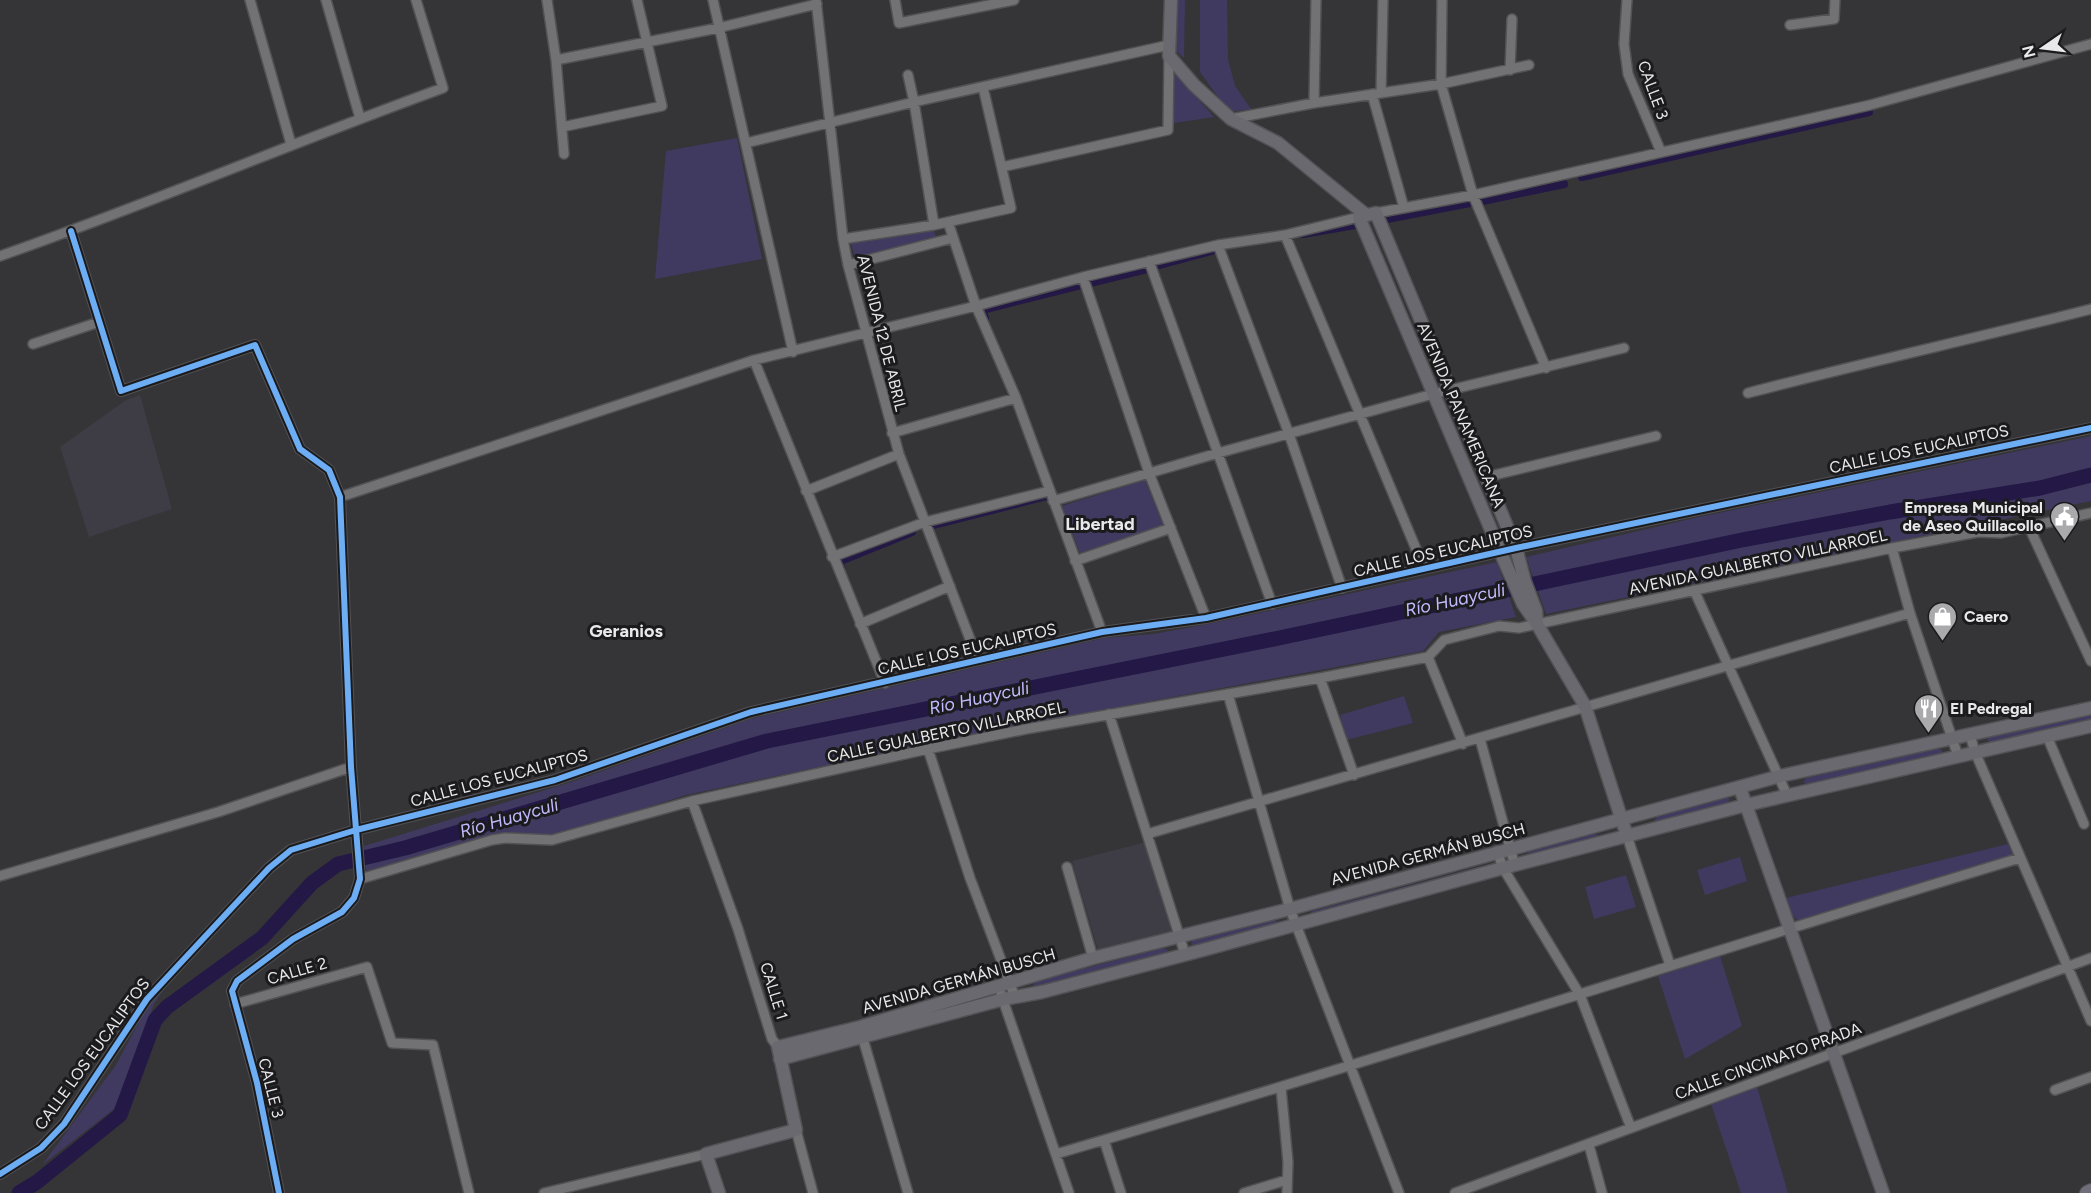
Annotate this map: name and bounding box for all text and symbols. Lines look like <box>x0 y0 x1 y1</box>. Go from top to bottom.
north arrow <box>2013 18 2073 78</box>
text: N <box>2018 43 2040 60</box>
street label: CALLE 3 <box>1634 58 1672 122</box>
street label: AVENIDA 12 DE ABRIL <box>853 253 911 414</box>
street label: AVENIDA PANAMERICANA <box>1413 319 1509 511</box>
street label: CALLE LOS EUCALIPTOS <box>1828 421 2011 477</box>
place label: Empresa Municipal de Aseo Quillacollo <box>1902 498 2043 535</box>
public building icon: Empresa Municipal de Aseo Quillacollo <box>2048 500 2080 542</box>
district label: Libertad <box>1065 513 1135 535</box>
street label: CALLE LOS EUCALIPTOS <box>1352 521 1534 581</box>
street label: AVENIDA GUALBERTO VILLARROEL <box>1627 525 1889 599</box>
water label: Río Huayculi <box>1403 578 1508 621</box>
shop icon: Caero <box>1927 600 1959 642</box>
place label: Caero <box>1964 607 2008 626</box>
street label: CALLE LOS EUCALIPTOS <box>876 619 1058 679</box>
district label: Geranios <box>589 620 663 642</box>
water label: Río Huayculi <box>927 676 1032 719</box>
restaurant icon: El Pedregal <box>1913 692 1945 734</box>
street label: CALLE GUALBERTO VILLARROEL <box>825 697 1067 767</box>
place label: El Pedregal <box>1950 699 2032 718</box>
street label: CALLE LOS EUCALIPTOS <box>408 745 590 811</box>
water label: Río Huayculi <box>457 793 562 843</box>
street label: AVENIDA GERMÁN BUSCH <box>1329 819 1527 889</box>
street label: AVENIDA GERMÁN BUSCH <box>860 944 1058 1018</box>
street label: CALLE 2 <box>265 953 329 989</box>
street label: CALLE 1 <box>756 960 792 1022</box>
street label: CALLE LOS EUCALIPTOS <box>31 974 154 1134</box>
street label: CALLE CINCINATO PRADA <box>1672 1018 1864 1104</box>
street label: CALLE 3 <box>254 1056 288 1120</box>

